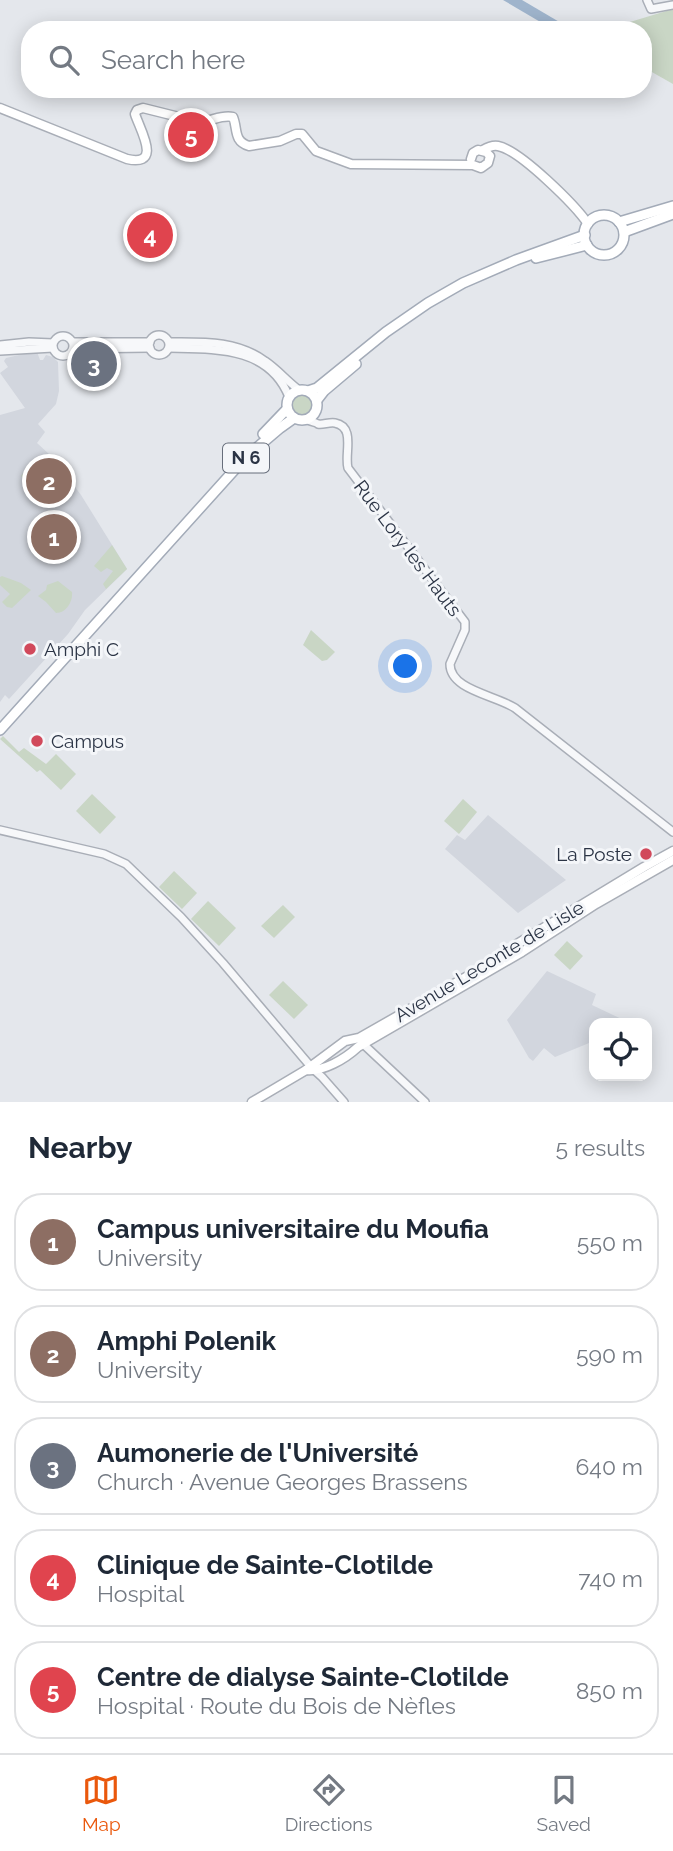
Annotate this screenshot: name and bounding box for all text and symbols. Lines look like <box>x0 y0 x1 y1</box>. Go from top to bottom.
search box <box>21 21 652 98</box>
icon: search <box>45 41 83 79</box>
text: Search here <box>101 45 245 75</box>
pin: 5 <box>168 109 214 161</box>
pin: 4 <box>127 209 173 261</box>
pin: 3 <box>71 338 117 390</box>
road number: N 6 <box>223 444 269 472</box>
pin: 2 <box>26 455 72 507</box>
street label: Rue Lory les Hauts <box>350 476 466 620</box>
pin: 1 <box>31 511 77 563</box>
place label: Amphi C <box>44 638 119 660</box>
marker: Amphi C <box>22 641 38 657</box>
your location <box>388 649 422 683</box>
place label: Campus <box>51 730 124 752</box>
marker: Campus <box>29 733 45 749</box>
place label: La Poste <box>556 843 632 865</box>
marker: La Poste <box>638 846 654 862</box>
street label: Avenue Leconte de Lisle <box>390 896 588 1026</box>
map controls <box>589 1018 652 1081</box>
button: locate <box>589 1018 652 1081</box>
text: Nearby <box>28 1130 132 1165</box>
text: 5 results <box>556 1134 645 1161</box>
text: Campus universitaire du Moufia <box>97 1214 489 1244</box>
text: 1 <box>47 1229 59 1256</box>
text: 550 m <box>577 1229 643 1256</box>
text: University <box>97 1244 202 1271</box>
text: Amphi Polenik <box>97 1326 276 1356</box>
text: 2 <box>47 1341 59 1368</box>
text: 590 m <box>576 1341 643 1368</box>
text: University <box>97 1356 202 1383</box>
text: Aumonerie de l'Université <box>97 1438 418 1468</box>
text: 3 <box>47 1453 59 1480</box>
text: 640 m <box>575 1453 643 1480</box>
text: Church · Avenue Georges Brassens <box>97 1468 468 1495</box>
text: Clinique de Sainte-Clotilde <box>97 1550 433 1580</box>
text: 4 <box>46 1565 60 1592</box>
text: 740 m <box>578 1565 643 1592</box>
text: Hospital <box>97 1580 184 1607</box>
text: Centre de dialyse Sainte-Clotilde <box>97 1662 509 1692</box>
text: 5 <box>47 1677 59 1704</box>
text: 850 m <box>576 1677 643 1704</box>
text: Hospital · Route du Bois de Nèfles <box>97 1692 456 1719</box>
tab: Map <box>82 1771 121 1835</box>
tab: Directions <box>285 1771 373 1835</box>
tab: Saved <box>537 1771 591 1835</box>

